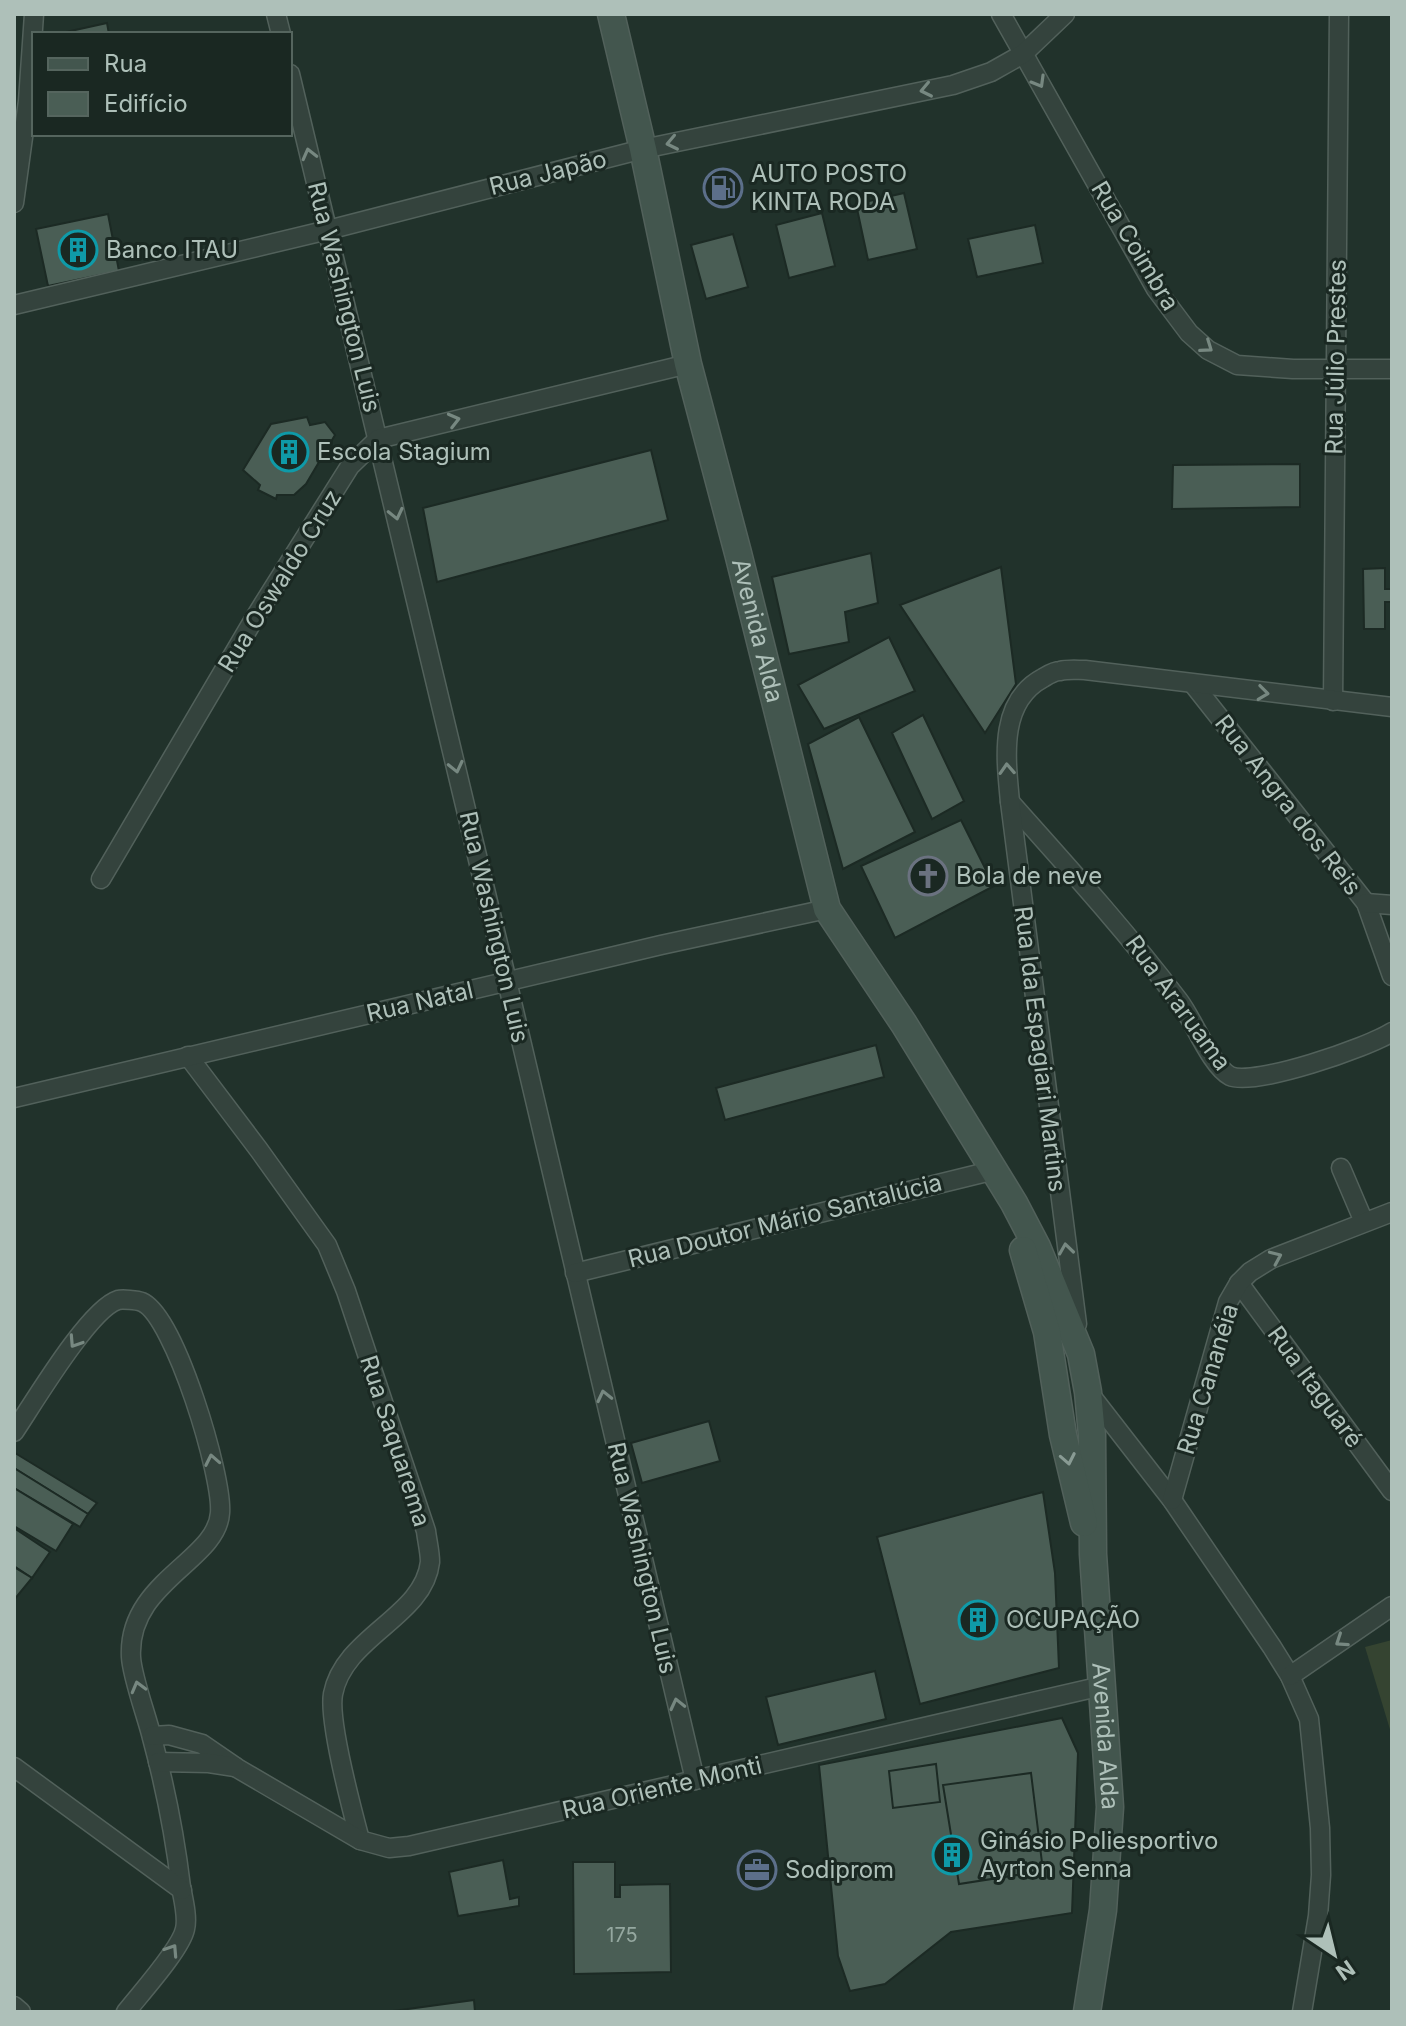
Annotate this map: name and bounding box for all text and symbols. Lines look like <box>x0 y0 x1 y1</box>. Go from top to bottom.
legend <box>32 32 292 136</box>
text: Rua <box>104 49 147 78</box>
one-way arrow <box>1029 73 1045 88</box>
one-way arrow <box>920 81 934 98</box>
text: Edifício <box>104 89 188 118</box>
one-way arrow <box>666 134 679 151</box>
street label: Rua Japão <box>486 144 610 201</box>
one-way arrow <box>301 148 318 162</box>
place label: AUTO POSTO KINTA RODA <box>751 159 907 216</box>
fuel station icon: AUTO POSTO KINTA RODA <box>702 167 744 209</box>
street label: Rua Coimbra <box>1085 176 1185 316</box>
street label: Rua Washington Luis <box>302 179 387 415</box>
building icon: Banco ITAU <box>57 229 99 271</box>
place label: Banco ITAU <box>106 235 238 264</box>
street label: Rua Júlio Prestes <box>1319 259 1352 455</box>
one-way arrow <box>1199 337 1213 352</box>
one-way arrow <box>446 413 460 430</box>
building icon: Escola Stagium <box>268 431 310 473</box>
place label: Escola Stagium <box>317 437 491 466</box>
street label: Rua Oswaldo Cruz <box>212 484 347 677</box>
one-way arrow <box>387 507 404 521</box>
street label: Avenida Alda <box>726 556 790 706</box>
one-way arrow <box>1257 684 1270 701</box>
street label: Rua Angra dos Reis <box>1209 709 1368 901</box>
one-way arrow <box>447 760 464 774</box>
one-way arrow <box>999 762 1016 775</box>
street label: Rua Washington Luis <box>454 808 535 1045</box>
church icon: Bola de neve <box>907 855 949 897</box>
place label: Bola de neve <box>956 861 1102 890</box>
street label: Rua Ida Espagiari Martins <box>1009 904 1072 1194</box>
street label: Rua Araruama <box>1120 929 1237 1076</box>
street label: Rua Natal <box>364 975 476 1028</box>
street label: Rua Doutor Mário Santalúcia <box>625 1167 945 1274</box>
one-way arrow <box>1058 1242 1075 1256</box>
one-way arrow <box>1268 1251 1283 1267</box>
street label: Rua Cananéia <box>1171 1300 1244 1458</box>
street label: Rua Itaguaré <box>1262 1320 1369 1453</box>
one-way arrow <box>70 1333 85 1347</box>
street label: Rua Saquarema <box>354 1352 437 1530</box>
one-way arrow <box>597 1390 614 1404</box>
street label: Rua Washington Luis <box>602 1439 683 1676</box>
one-way arrow <box>1059 1452 1076 1465</box>
one-way arrow <box>204 1454 221 1467</box>
building icon: OCUPAÇÃO <box>957 1599 999 1641</box>
place label: OCUPAÇÃO <box>1006 1605 1140 1634</box>
one-way arrow <box>1335 1631 1349 1646</box>
street label: Avenida Alda <box>1086 1661 1125 1811</box>
one-way arrow <box>131 1680 148 1694</box>
one-way arrow <box>669 1698 686 1711</box>
street label: Rua Oriente Monti <box>559 1750 764 1825</box>
place label: Ginásio Poliesportivo Ayrton Senna <box>980 1826 1218 1883</box>
building icon: Ginásio Poliesportivo Ayrton Senna <box>931 1834 973 1876</box>
office icon: Sodiprom <box>736 1849 778 1891</box>
place label: Sodiprom <box>785 1855 894 1884</box>
north arrow <box>1294 1914 1374 1994</box>
house number: 175 <box>606 1923 638 1947</box>
one-way arrow <box>163 1944 178 1958</box>
text: N <box>1331 1955 1360 1986</box>

